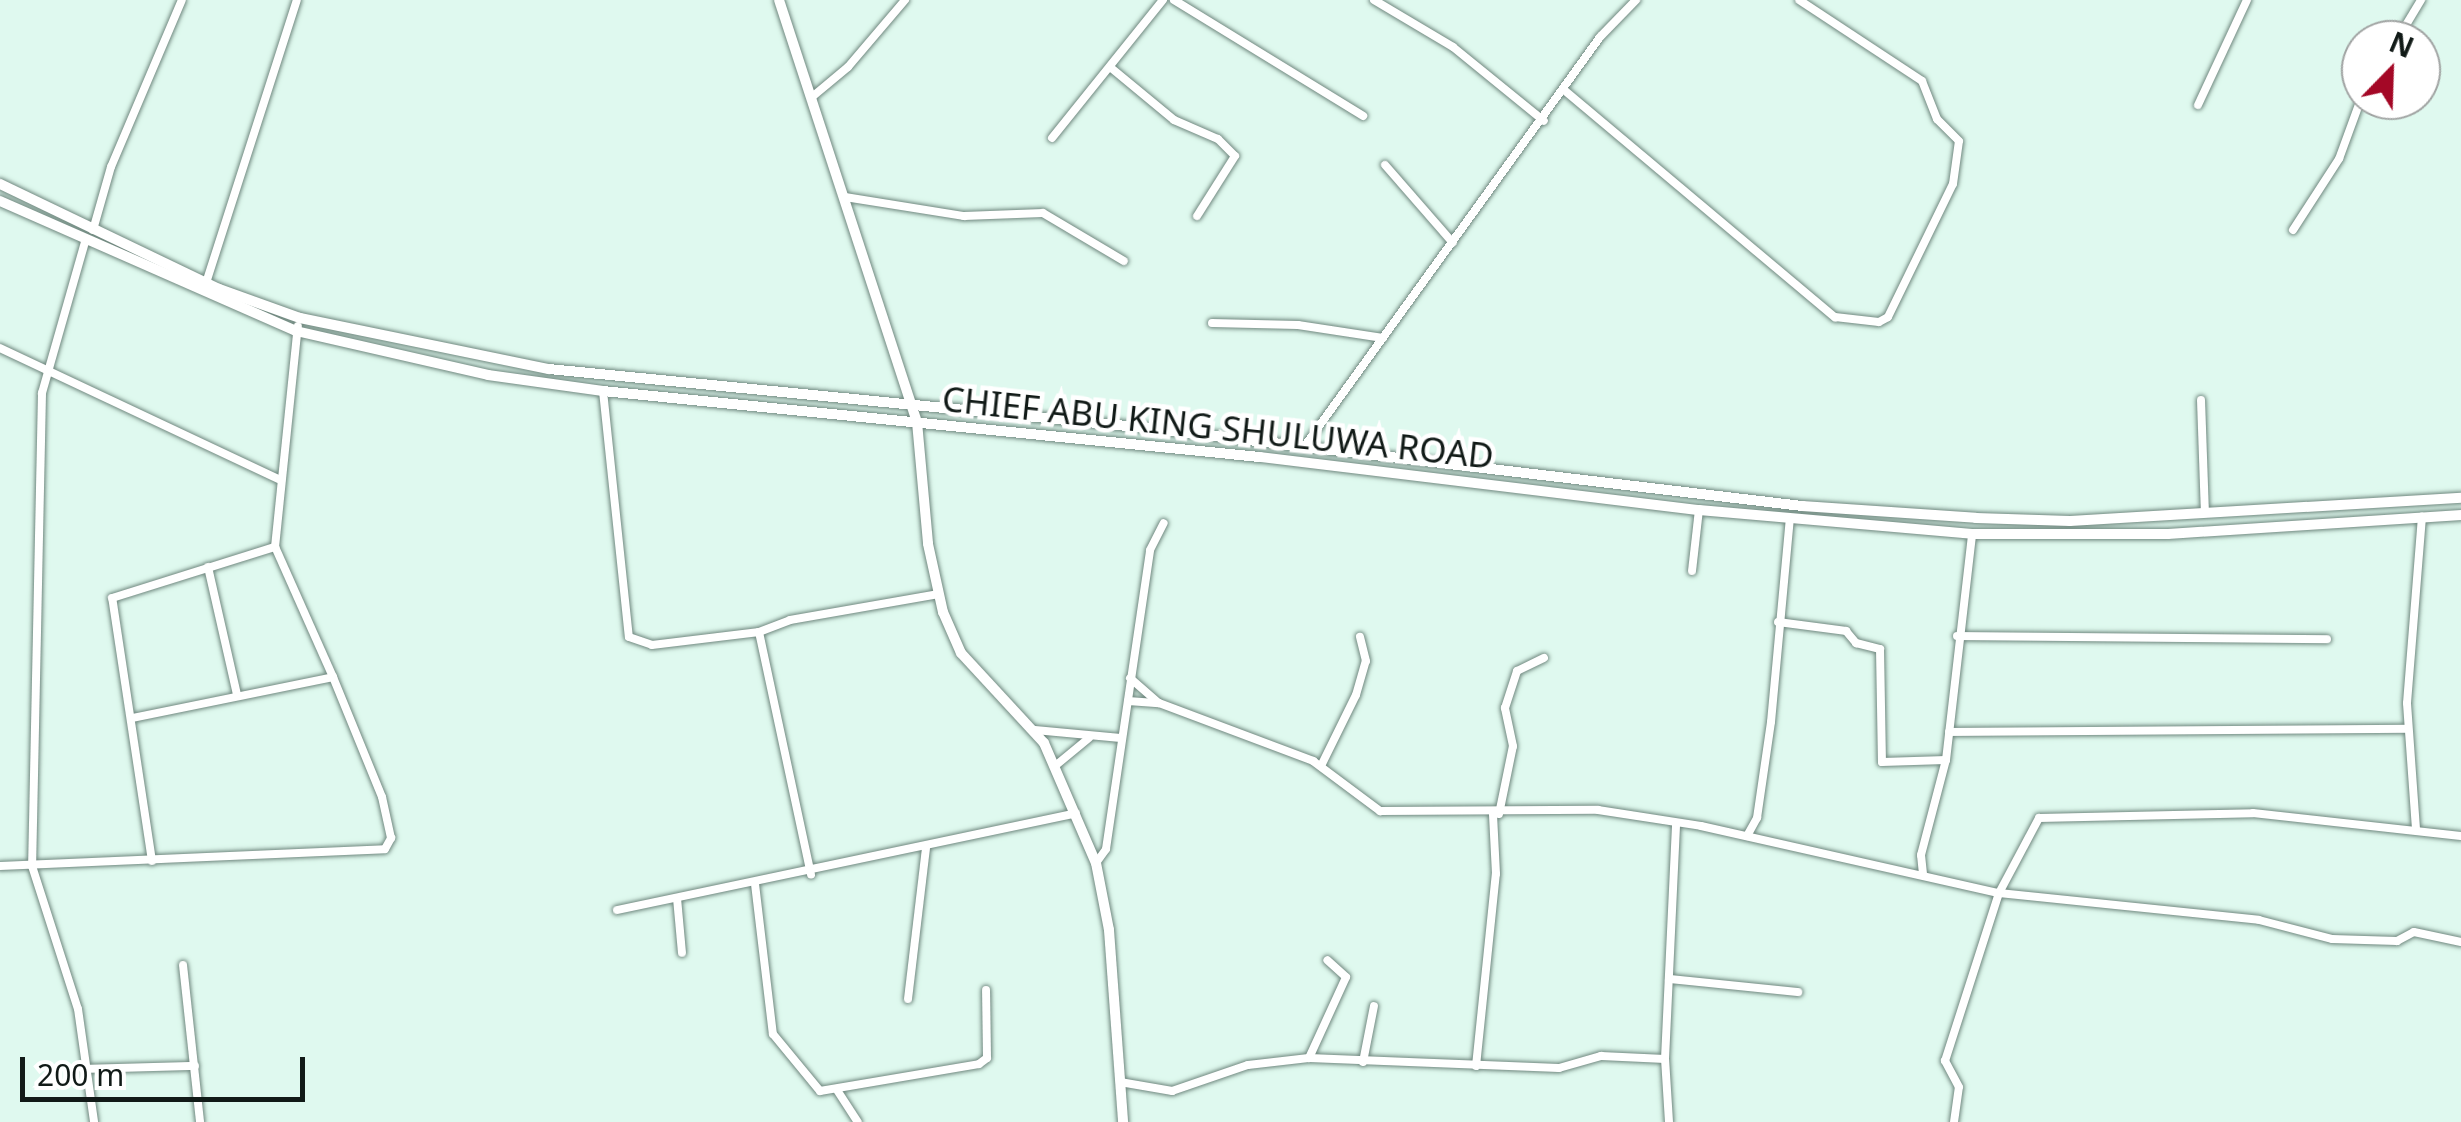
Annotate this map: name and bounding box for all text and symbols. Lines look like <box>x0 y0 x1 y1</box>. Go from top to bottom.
north arrow <box>2341 20 2441 120</box>
text: N <box>2384 22 2420 66</box>
street label: CHIEF ABU KING SHULUWA ROAD <box>940 377 1496 477</box>
scale bar <box>25 1037 310 1099</box>
text: 200 m <box>37 1054 124 1095</box>

